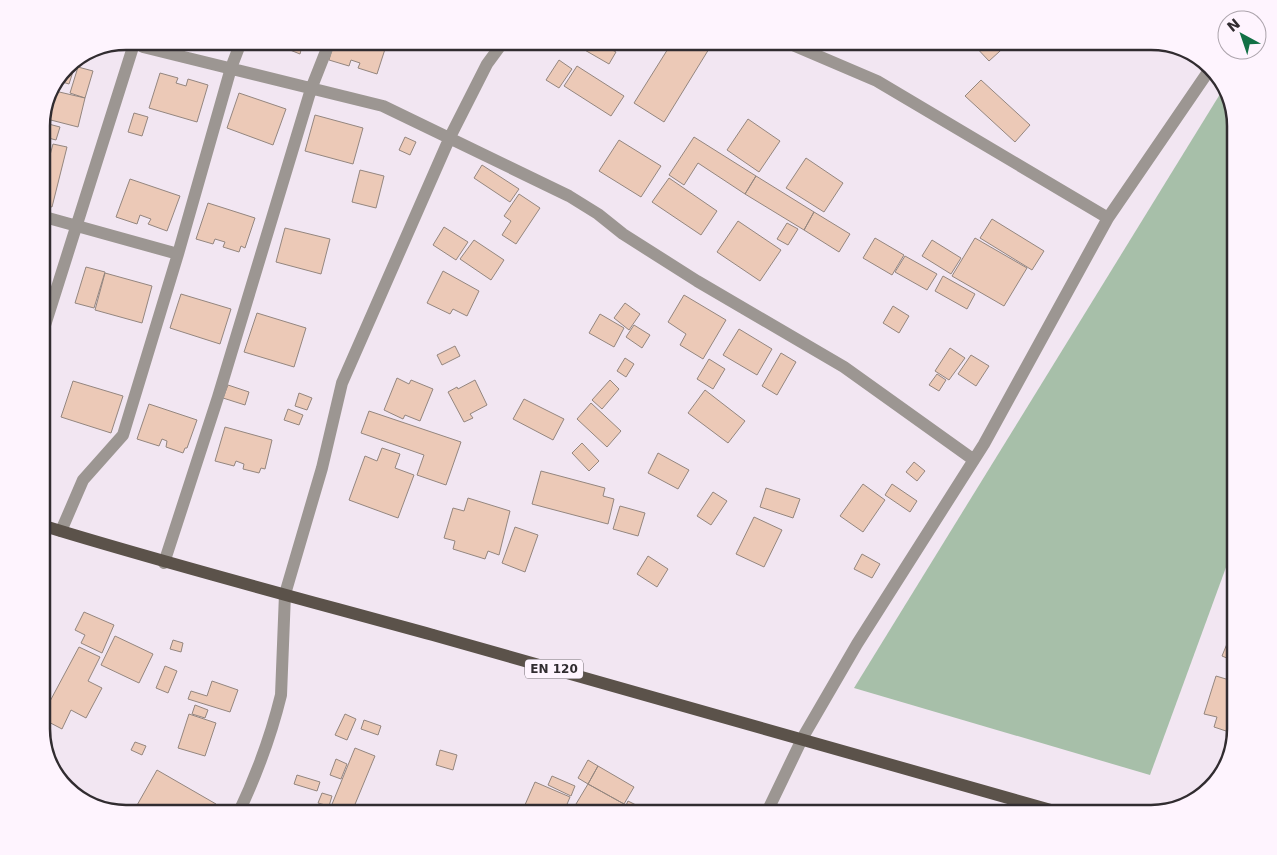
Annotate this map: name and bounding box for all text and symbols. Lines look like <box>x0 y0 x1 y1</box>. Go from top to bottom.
north arrow <box>1217 10 1267 60</box>
text: N <box>1224 15 1243 35</box>
road number: EN 120 <box>525 660 583 679</box>

